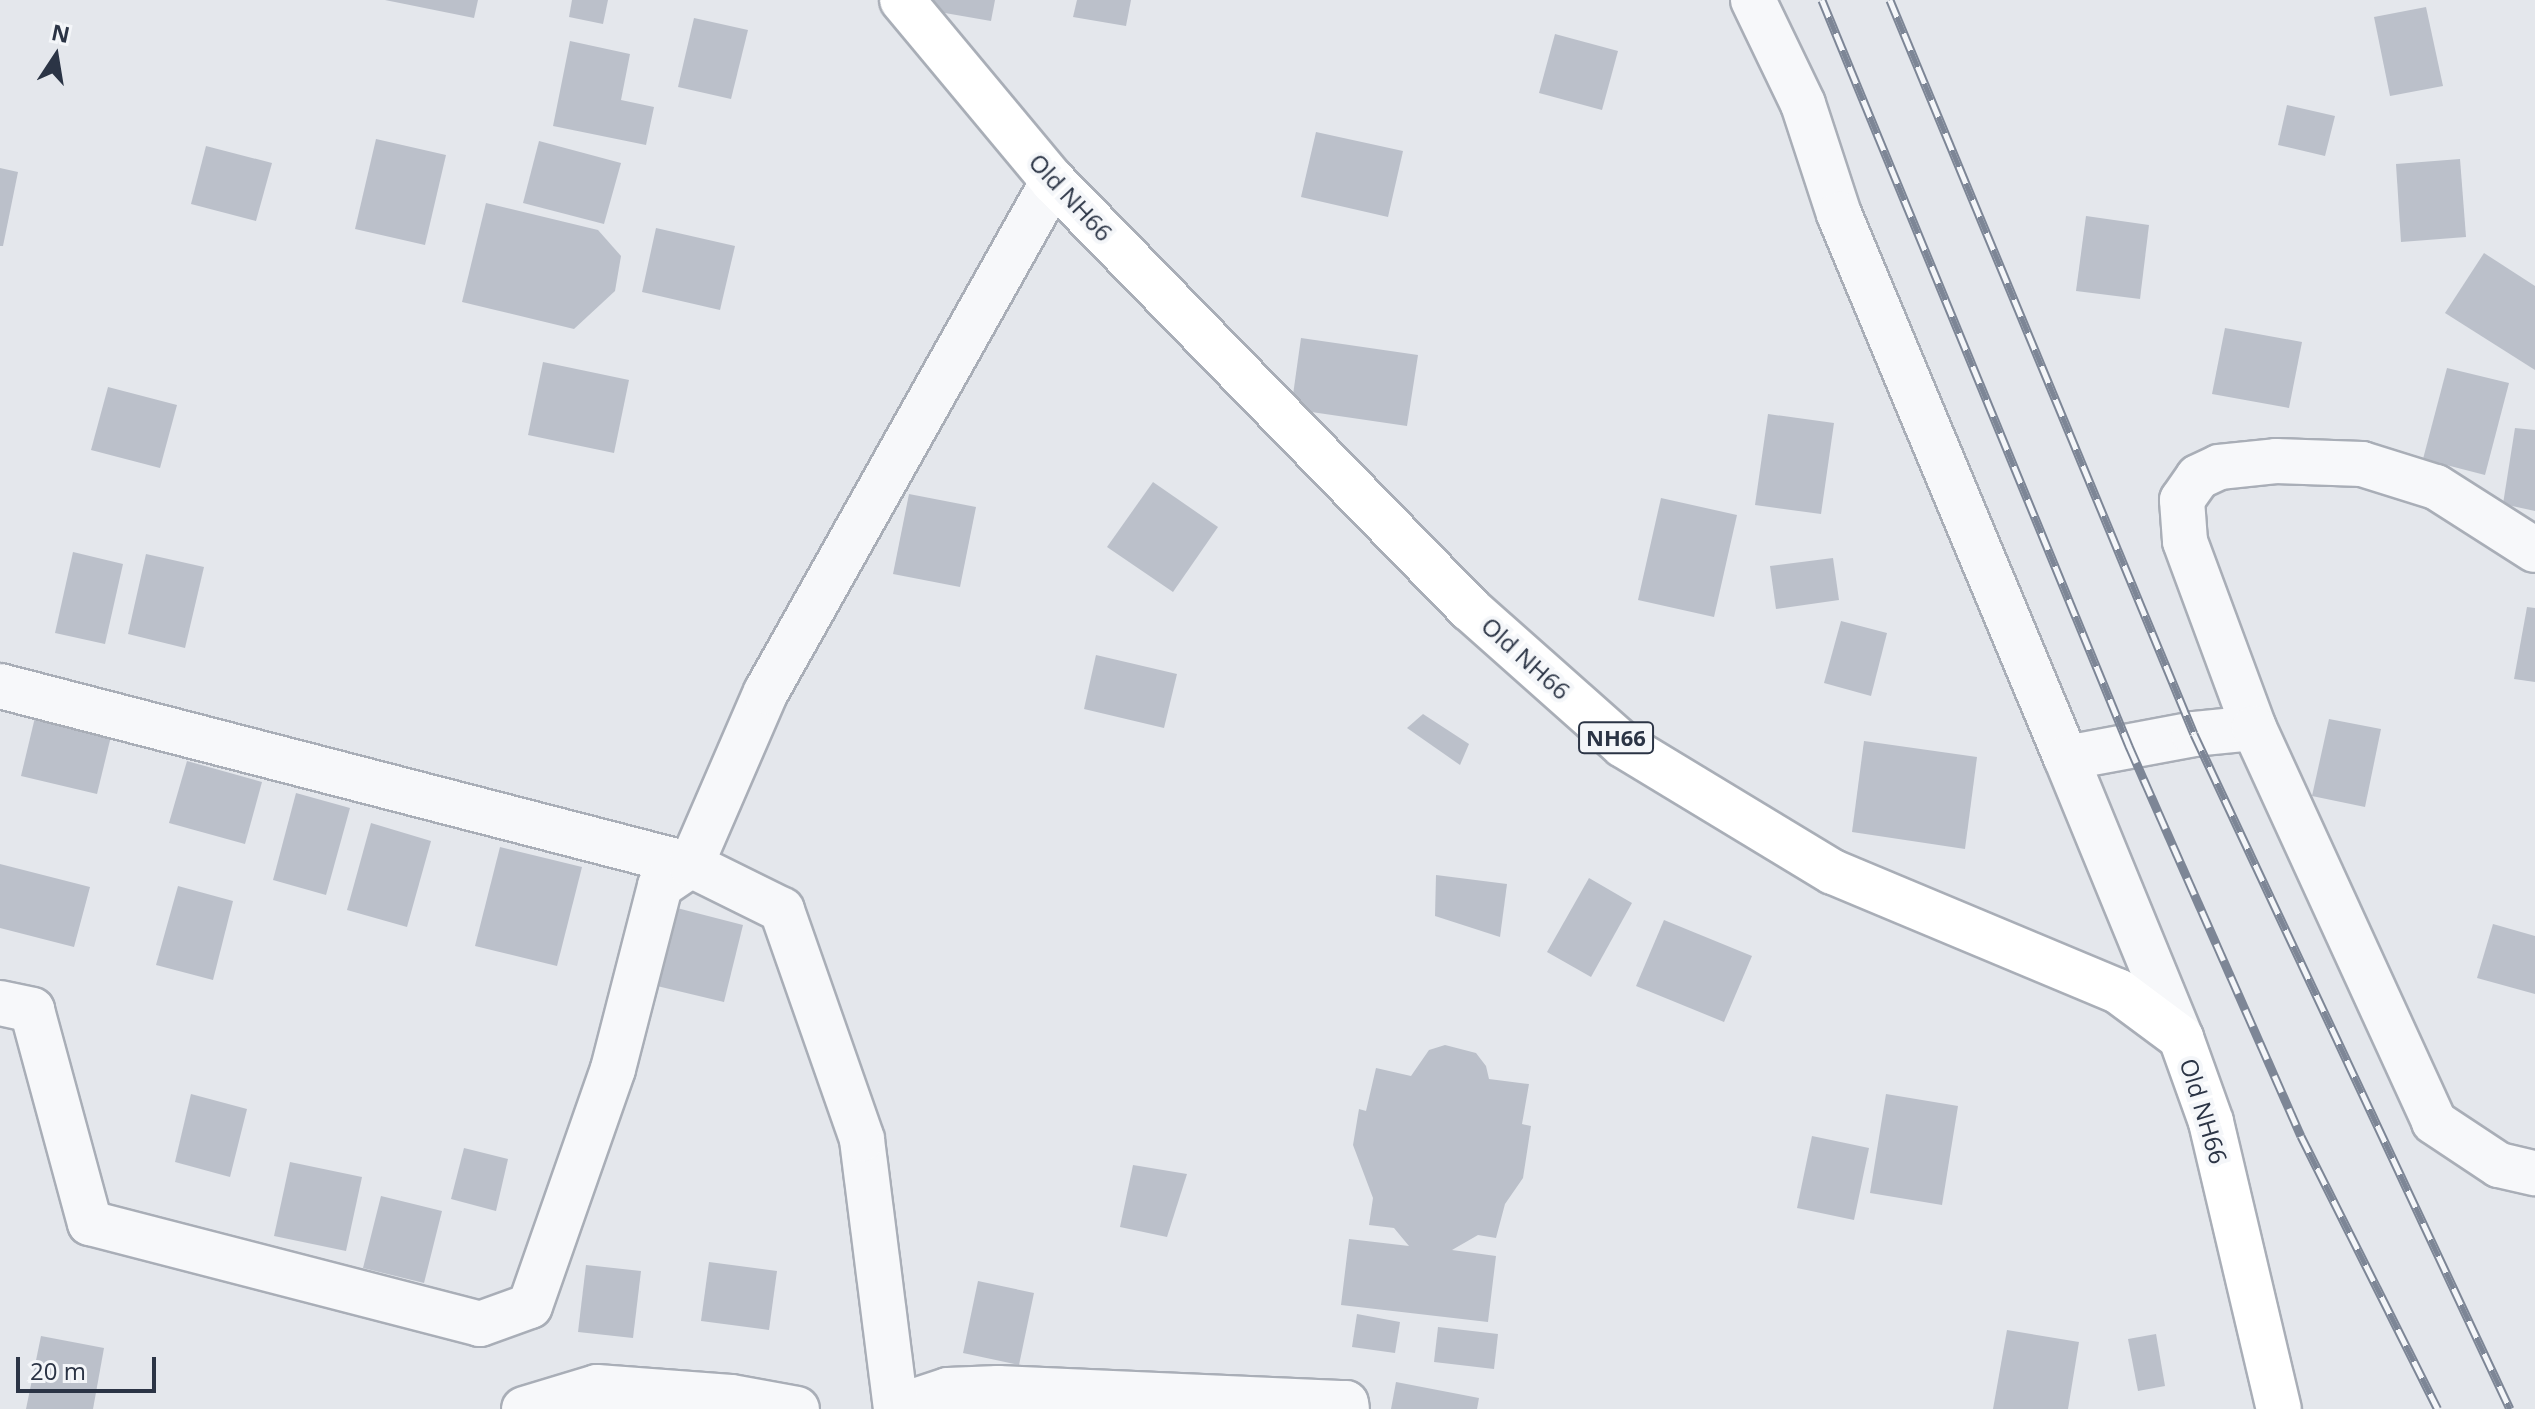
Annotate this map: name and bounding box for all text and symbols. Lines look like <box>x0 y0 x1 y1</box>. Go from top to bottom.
north arrow <box>16 16 96 96</box>
text: N <box>49 16 73 49</box>
street label: Old NH66 <box>1023 147 1119 247</box>
street label: Old NH66 <box>1476 611 1576 705</box>
road number: NH66 <box>1578 720 1654 756</box>
street label: Old NH66 <box>2174 1055 2234 1167</box>
scale bar <box>20 1341 160 1391</box>
text: 20 m <box>30 1354 86 1387</box>

